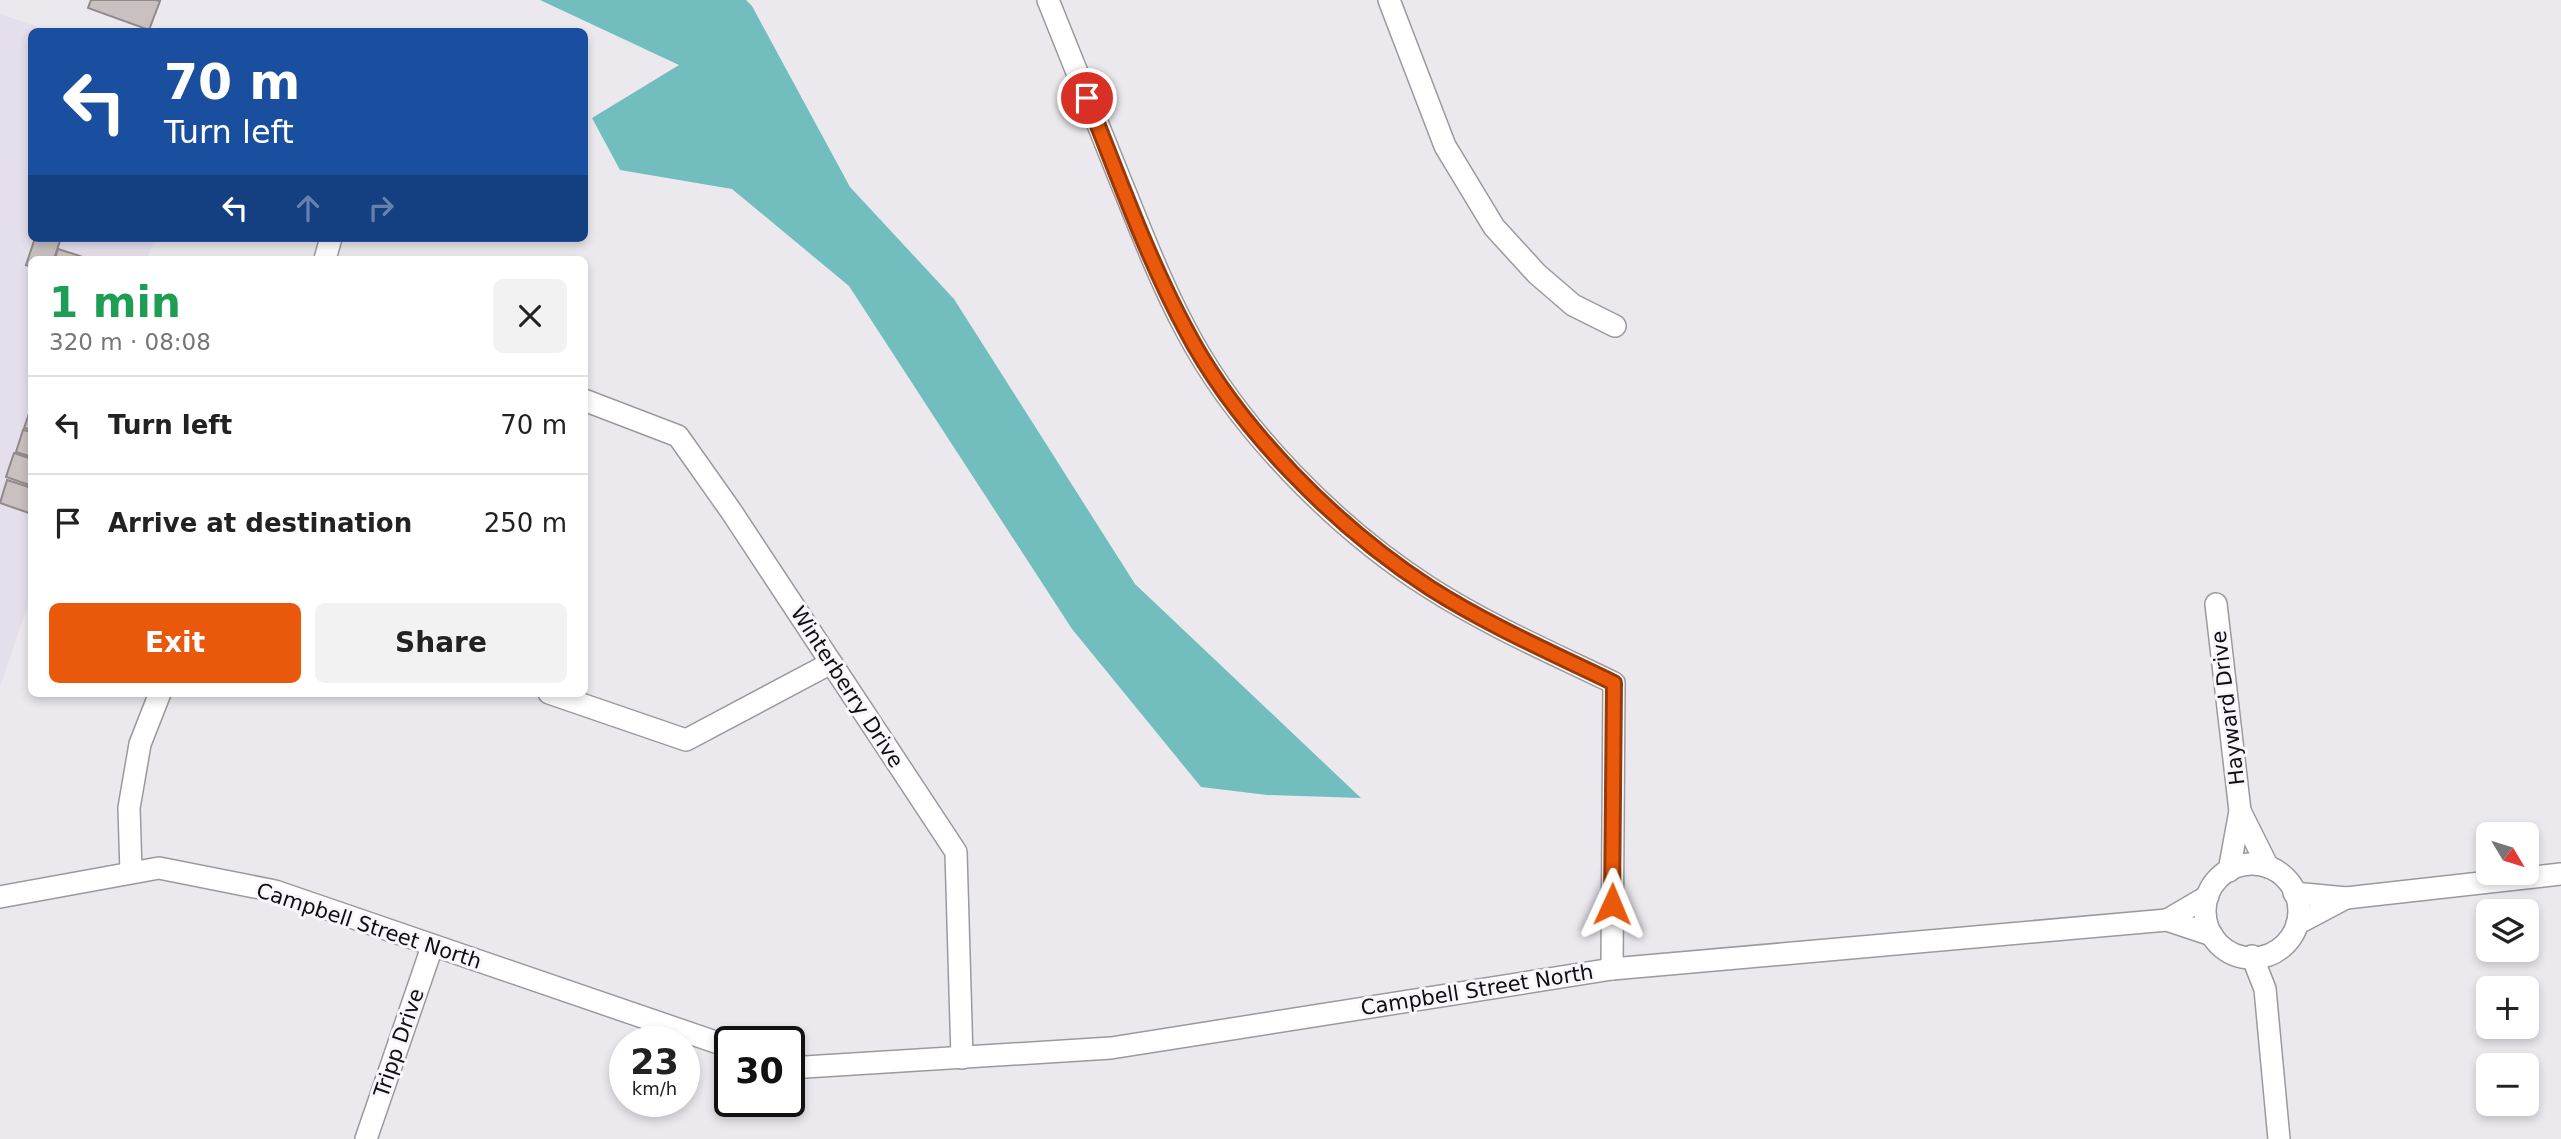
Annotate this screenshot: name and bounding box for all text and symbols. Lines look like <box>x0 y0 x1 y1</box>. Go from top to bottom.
text: 70 m <box>164 54 300 111</box>
icon: left <box>49 56 140 147</box>
pin <box>1057 68 1117 128</box>
icon: arrive <box>1068 79 1106 117</box>
text: Turn left <box>164 113 294 151</box>
icon: left <box>216 189 254 227</box>
icon: ahead <box>289 189 327 227</box>
icon: right <box>362 189 400 227</box>
text: 1 min <box>49 278 181 327</box>
button: close <box>493 279 567 353</box>
text: 320 m · 08:08 <box>49 329 211 355</box>
icon: left <box>49 406 87 444</box>
text: Turn left <box>108 410 232 440</box>
text: 70 m <box>500 410 567 440</box>
icon: arrive <box>49 504 87 542</box>
text: Arrive at destination <box>108 508 412 538</box>
text: 250 m <box>484 508 567 538</box>
street label: Winterberry Drive <box>786 602 908 772</box>
button: Exit <box>49 603 301 683</box>
button: Share <box>315 603 567 683</box>
street label: Hayward Drive <box>2207 629 2249 787</box>
north arrow <box>2476 822 2539 886</box>
map controls <box>2476 822 2539 1116</box>
position arrow <box>1575 867 1649 941</box>
street label: Campbell Street North <box>253 878 485 974</box>
button: layers <box>2476 899 2539 962</box>
street label: Campbell Street North <box>1359 960 1595 1020</box>
button: + <box>2476 976 2539 1039</box>
street label: Tripp Drive <box>369 985 429 1102</box>
speed limit sign: 30 <box>714 1026 805 1117</box>
text: 23 <box>630 1042 679 1082</box>
button: − <box>2476 1053 2539 1116</box>
text: km/h <box>632 1078 677 1099</box>

